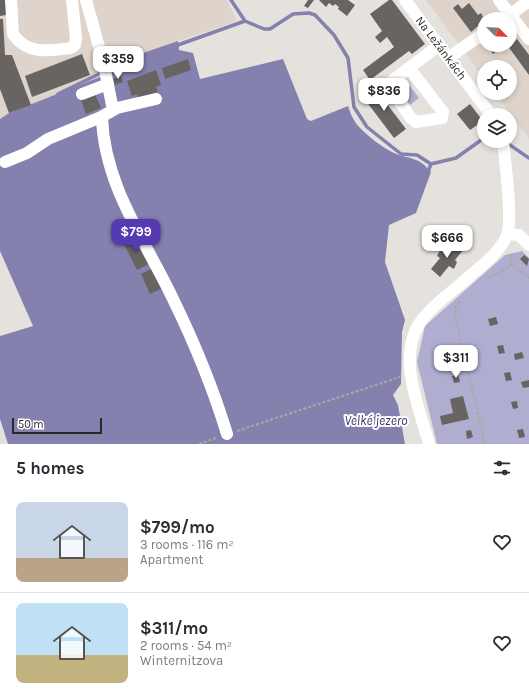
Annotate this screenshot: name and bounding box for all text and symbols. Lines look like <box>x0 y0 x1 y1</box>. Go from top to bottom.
north arrow <box>477 12 517 52</box>
map controls <box>477 12 517 148</box>
street label: Na Ležánkách <box>413 14 469 82</box>
pin: $359 <box>94 46 142 80</box>
text: $359 <box>102 51 134 66</box>
button: locate <box>477 60 517 100</box>
pin: $836 <box>360 78 408 112</box>
text: $836 <box>367 83 401 98</box>
button: layers <box>477 108 517 148</box>
pin: $799 <box>112 219 160 253</box>
text: $799 <box>120 224 152 239</box>
pin: $666 <box>423 225 471 259</box>
text: $666 <box>431 230 463 245</box>
pin: $311 <box>432 345 480 379</box>
text: $311 <box>443 350 469 365</box>
water label: Velké jezero <box>344 413 408 428</box>
scale bar <box>12 416 102 435</box>
text: 50 m <box>18 418 44 431</box>
icon: filters <box>491 457 513 479</box>
text: 5 homes <box>16 458 85 478</box>
text: $799/mo <box>140 517 215 537</box>
icon: home <box>48 518 96 566</box>
icon: heart <box>491 531 513 553</box>
text: 3 rooms · 116 m² <box>140 537 234 552</box>
text: Apartment <box>140 552 203 567</box>
text: $311/mo <box>140 618 208 638</box>
icon: home <box>48 619 96 667</box>
icon: heart <box>491 632 513 654</box>
text: 2 rooms · 54 m² <box>140 638 232 653</box>
text: Winternitzova <box>140 653 223 668</box>

